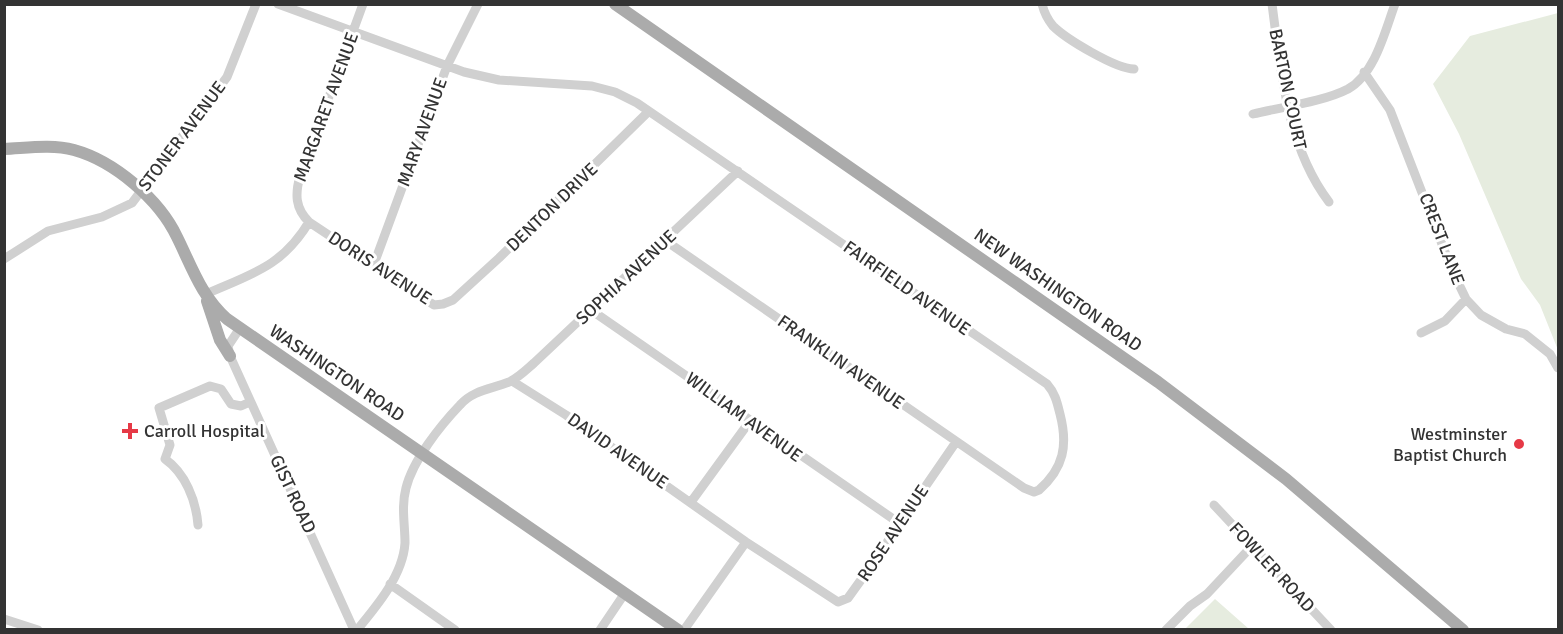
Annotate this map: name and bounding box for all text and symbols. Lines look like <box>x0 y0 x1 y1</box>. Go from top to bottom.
street label: BARTON COURT <box>1264 27 1312 152</box>
street label: MARGARET AVENUE <box>289 29 363 185</box>
street label: MARY AVENUE <box>392 75 452 189</box>
street label: STONER AVENUE <box>133 77 231 195</box>
street label: DENTON DRIVE <box>502 158 602 256</box>
street label: CREST LANE <box>1414 190 1470 288</box>
street label: NEW WASHINGTON ROAD <box>970 224 1146 356</box>
street label: SOPHIA AVENUE <box>571 225 681 329</box>
street label: DORIS AVENUE <box>324 226 436 310</box>
street label: FAIRFIELD AVENUE <box>839 236 975 340</box>
street label: FRANKLIN AVENUE <box>773 310 909 414</box>
street label: WASHINGTON ROAD <box>265 320 409 426</box>
street label: WILLIAM AVENUE <box>681 367 807 467</box>
street label: DAVID AVENUE <box>563 408 673 494</box>
place label: Carroll Hospital <box>144 420 265 442</box>
marker: Carroll Hospital <box>121 422 139 440</box>
place label: Westminster Baptist Church <box>1393 423 1507 466</box>
marker: Westminster Baptist Church <box>1512 437 1526 451</box>
street label: GIST ROAD <box>265 451 321 537</box>
street label: ROSE AVENUE <box>853 481 933 585</box>
street label: FOWLER ROAD <box>1225 517 1319 617</box>

